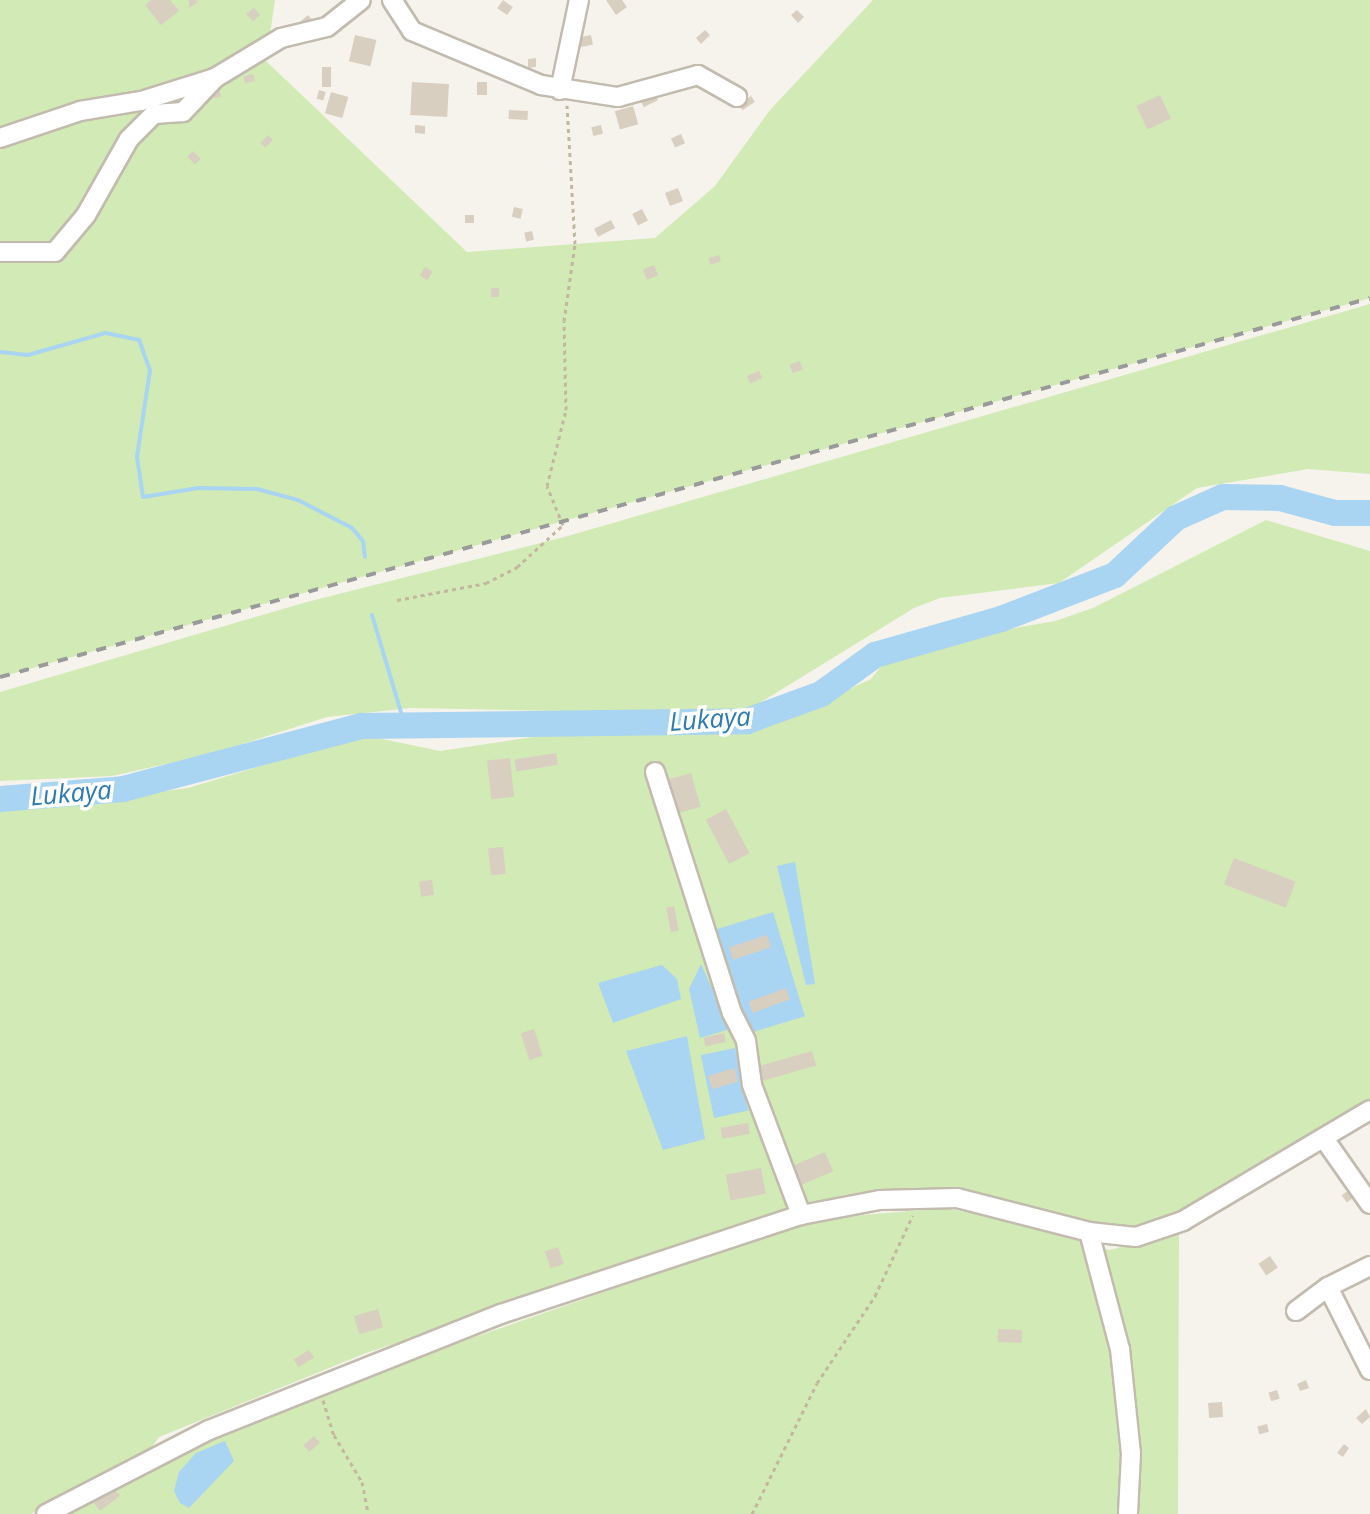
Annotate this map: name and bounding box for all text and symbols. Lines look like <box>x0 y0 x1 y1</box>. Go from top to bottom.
water label: Lukaya <box>668 701 752 737</box>
water label: Lukaya <box>29 774 113 812</box>

